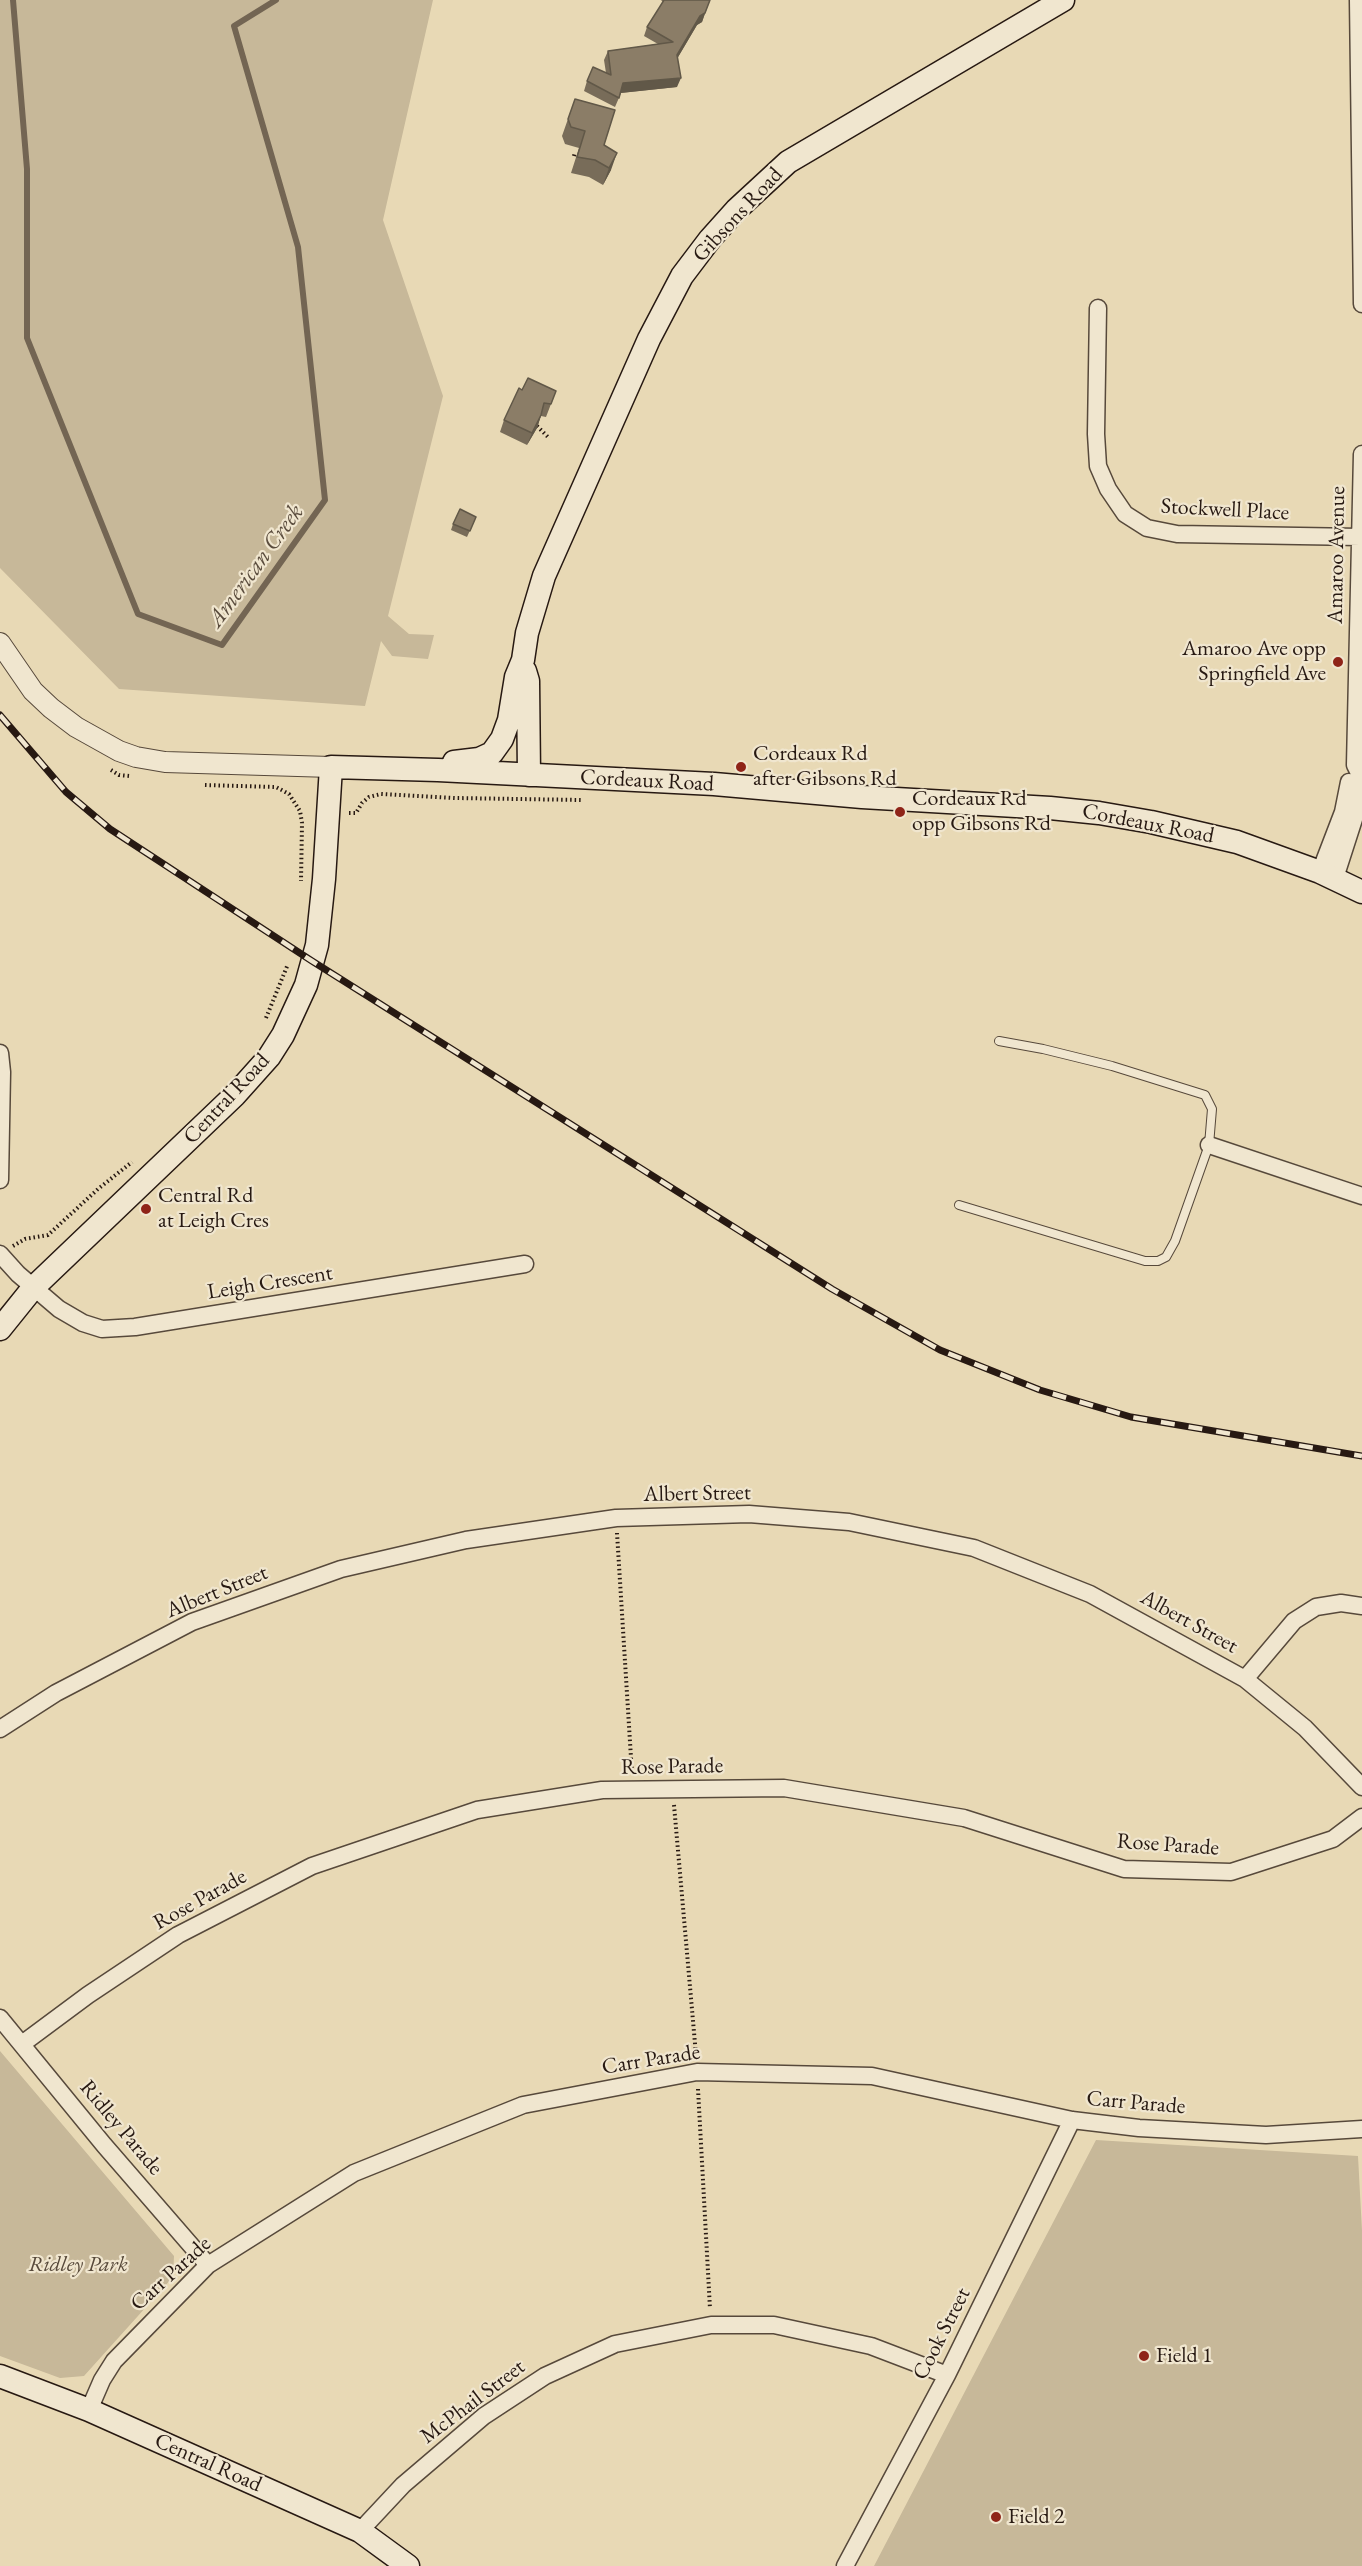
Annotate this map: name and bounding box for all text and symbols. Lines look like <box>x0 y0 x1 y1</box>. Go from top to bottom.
street label: Gibsons Road <box>687 162 789 268</box>
street label: Amaroo Avenue <box>1323 486 1351 624</box>
street label: Stockwell Place <box>1160 493 1290 527</box>
water label: American Creek <box>202 499 310 633</box>
place label: Amaroo Ave opp Springfield Ave <box>1182 636 1326 688</box>
marker: Amaroo Ave opp Springfield Ave <box>1331 655 1345 669</box>
place label: Cordeaux Rd after Gibsons Rd <box>753 741 897 792</box>
marker: Cordeaux Rd after Gibsons Rd <box>734 760 748 774</box>
street label: Cordeaux Road <box>579 764 715 798</box>
place label: Cordeaux Rd opp Gibsons Rd <box>912 786 1051 837</box>
street label: Cordeaux Road <box>1080 798 1216 850</box>
marker: Cordeaux Rd opp Gibsons Rd <box>893 805 907 819</box>
street label: Central Road <box>178 1048 276 1150</box>
place label: Central Rd at Leigh Cres <box>158 1183 269 1234</box>
marker: Central Rd at Leigh Cres <box>139 1202 153 1216</box>
street label: Leigh Crescent <box>206 1260 334 1306</box>
street label: Albert Street <box>643 1480 751 1508</box>
street label: Albert Street <box>162 1560 272 1624</box>
street label: Albert Street <box>1136 1584 1242 1660</box>
street label: Rose Parade <box>621 1753 723 1781</box>
street label: Rose Parade <box>1116 1828 1220 1862</box>
street label: Rose Parade <box>149 1864 251 1936</box>
street label: Carr Parade <box>600 2039 702 2081</box>
street label: Ridley Parade <box>74 2075 168 2181</box>
street label: Carr Parade <box>1085 2086 1187 2120</box>
street label: Carr Parade <box>125 2231 217 2317</box>
park label: Ridley Park <box>28 2252 128 2278</box>
street label: Cook Street <box>908 2283 976 2385</box>
place label: Field 1 <box>1156 2343 1213 2369</box>
marker: Field 1 <box>1137 2349 1151 2363</box>
street label: McPhail Street <box>416 2354 530 2450</box>
street label: Central Road <box>150 2428 266 2498</box>
place label: Field 2 <box>1008 2504 1065 2530</box>
marker: Field 2 <box>989 2510 1003 2524</box>

